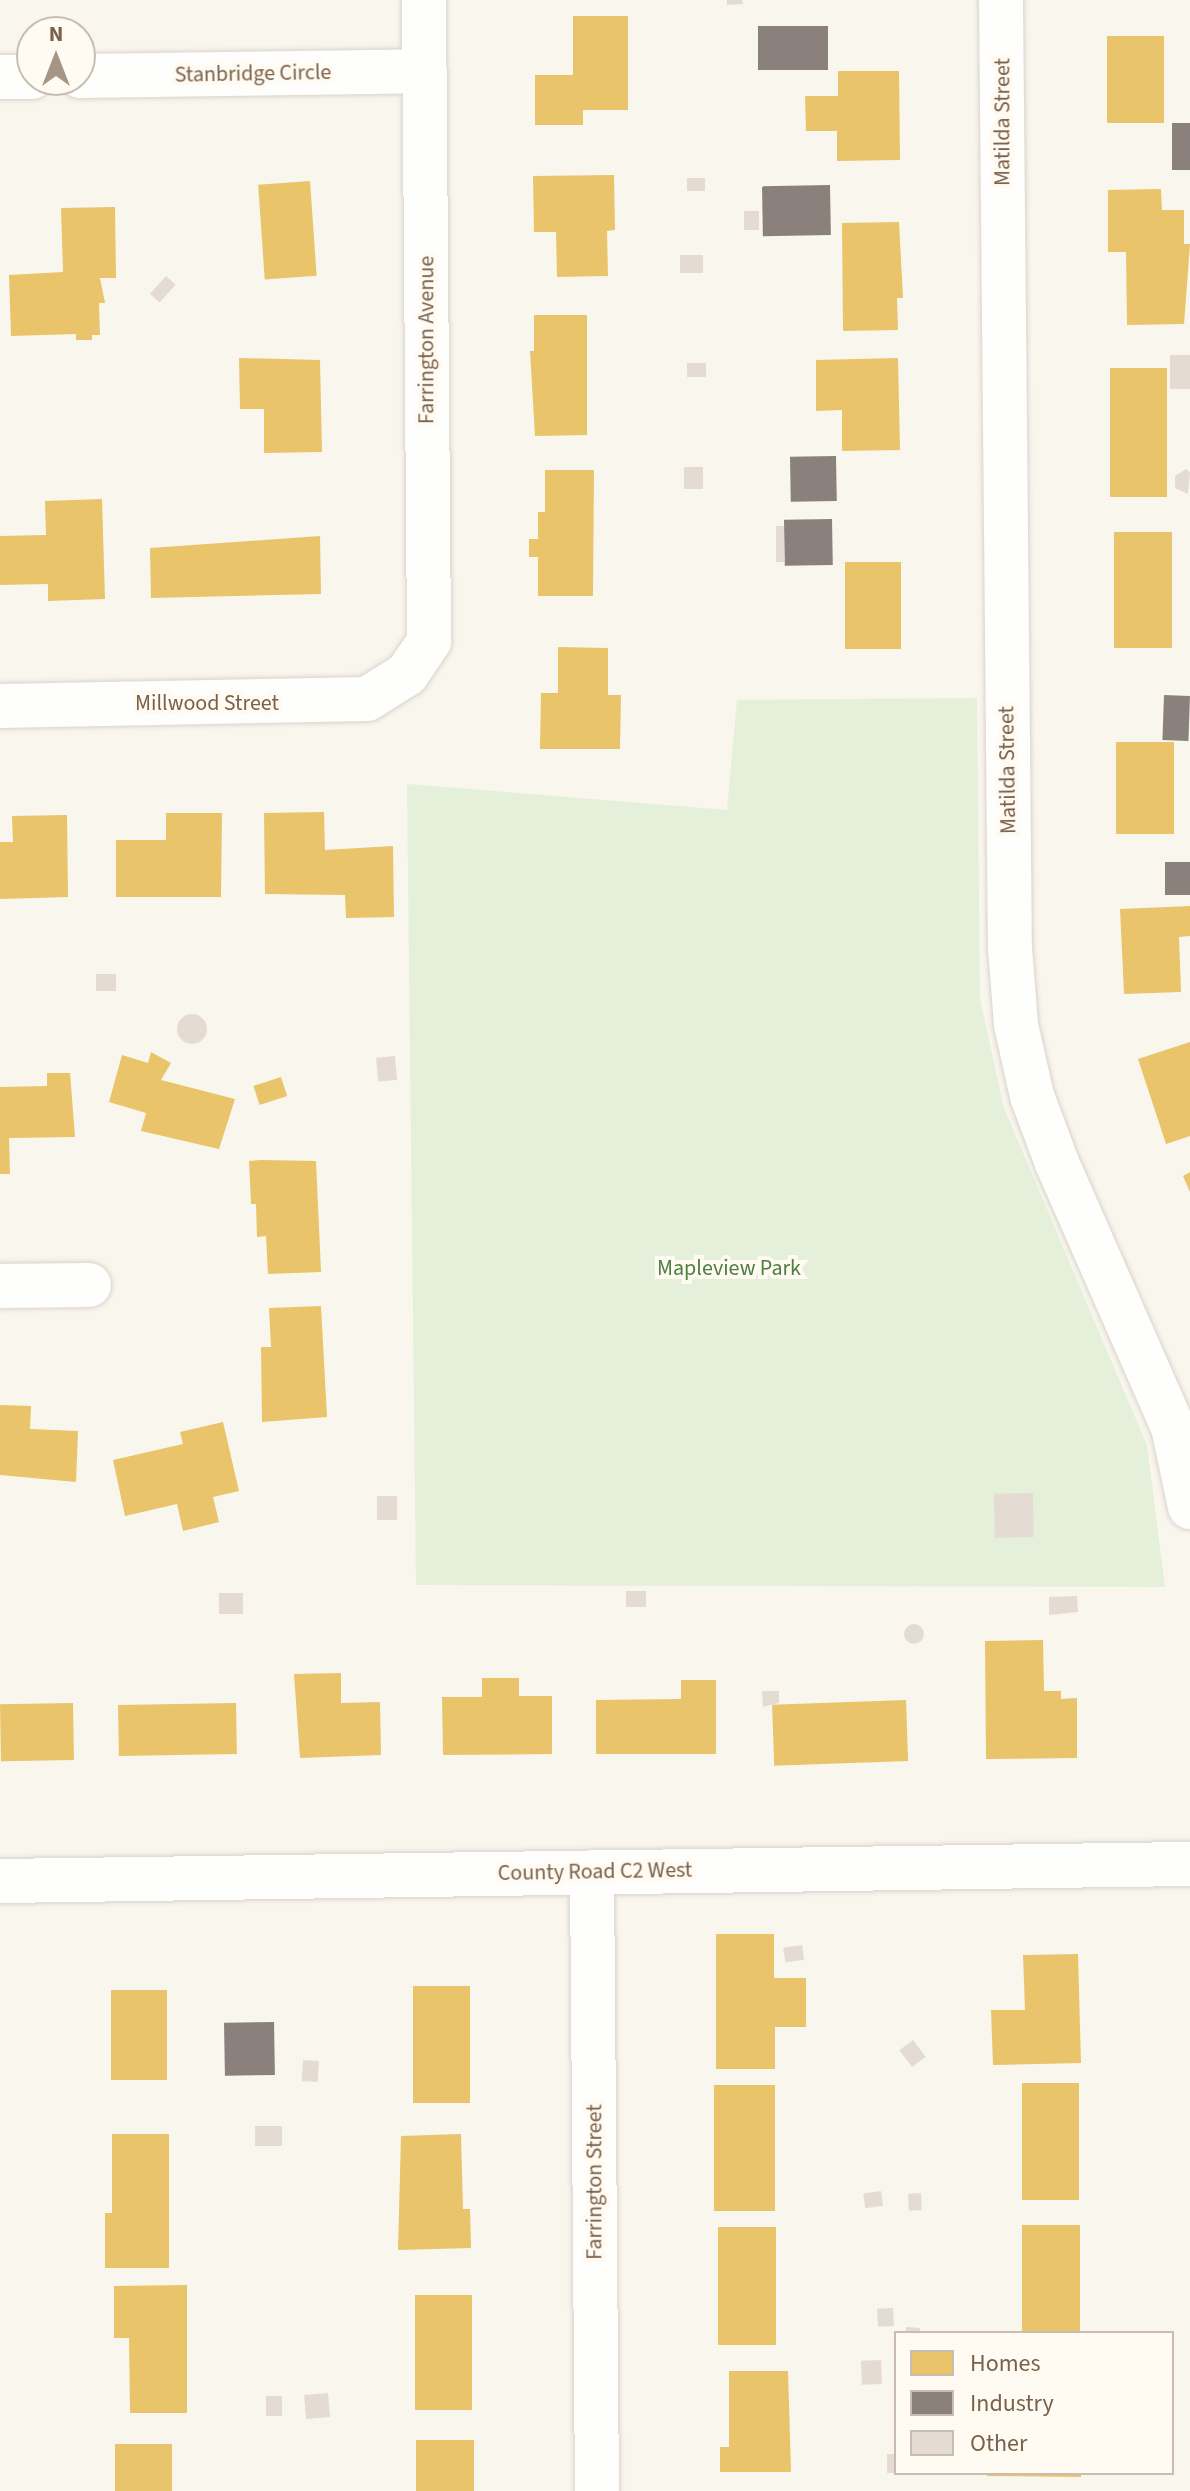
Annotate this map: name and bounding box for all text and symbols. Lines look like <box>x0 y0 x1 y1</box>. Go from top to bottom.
north arrow <box>16 16 96 96</box>
text: N <box>49 18 63 50</box>
street label: Matilda Street <box>990 58 1016 186</box>
street label: Stanbridge Circle <box>174 59 332 89</box>
street label: Farrington Avenue <box>414 256 440 424</box>
street label: Millwood Street <box>135 691 279 717</box>
street label: Matilda Street <box>994 706 1022 834</box>
park label: Mapleview Park <box>657 1256 801 1282</box>
street label: County Road C2 West <box>498 1857 692 1887</box>
street label: Farrington Street <box>582 2104 608 2260</box>
legend <box>894 2331 1174 2475</box>
text: Homes <box>970 2346 1041 2381</box>
text: Industry <box>970 2386 1054 2421</box>
text: Other <box>970 2426 1027 2461</box>

